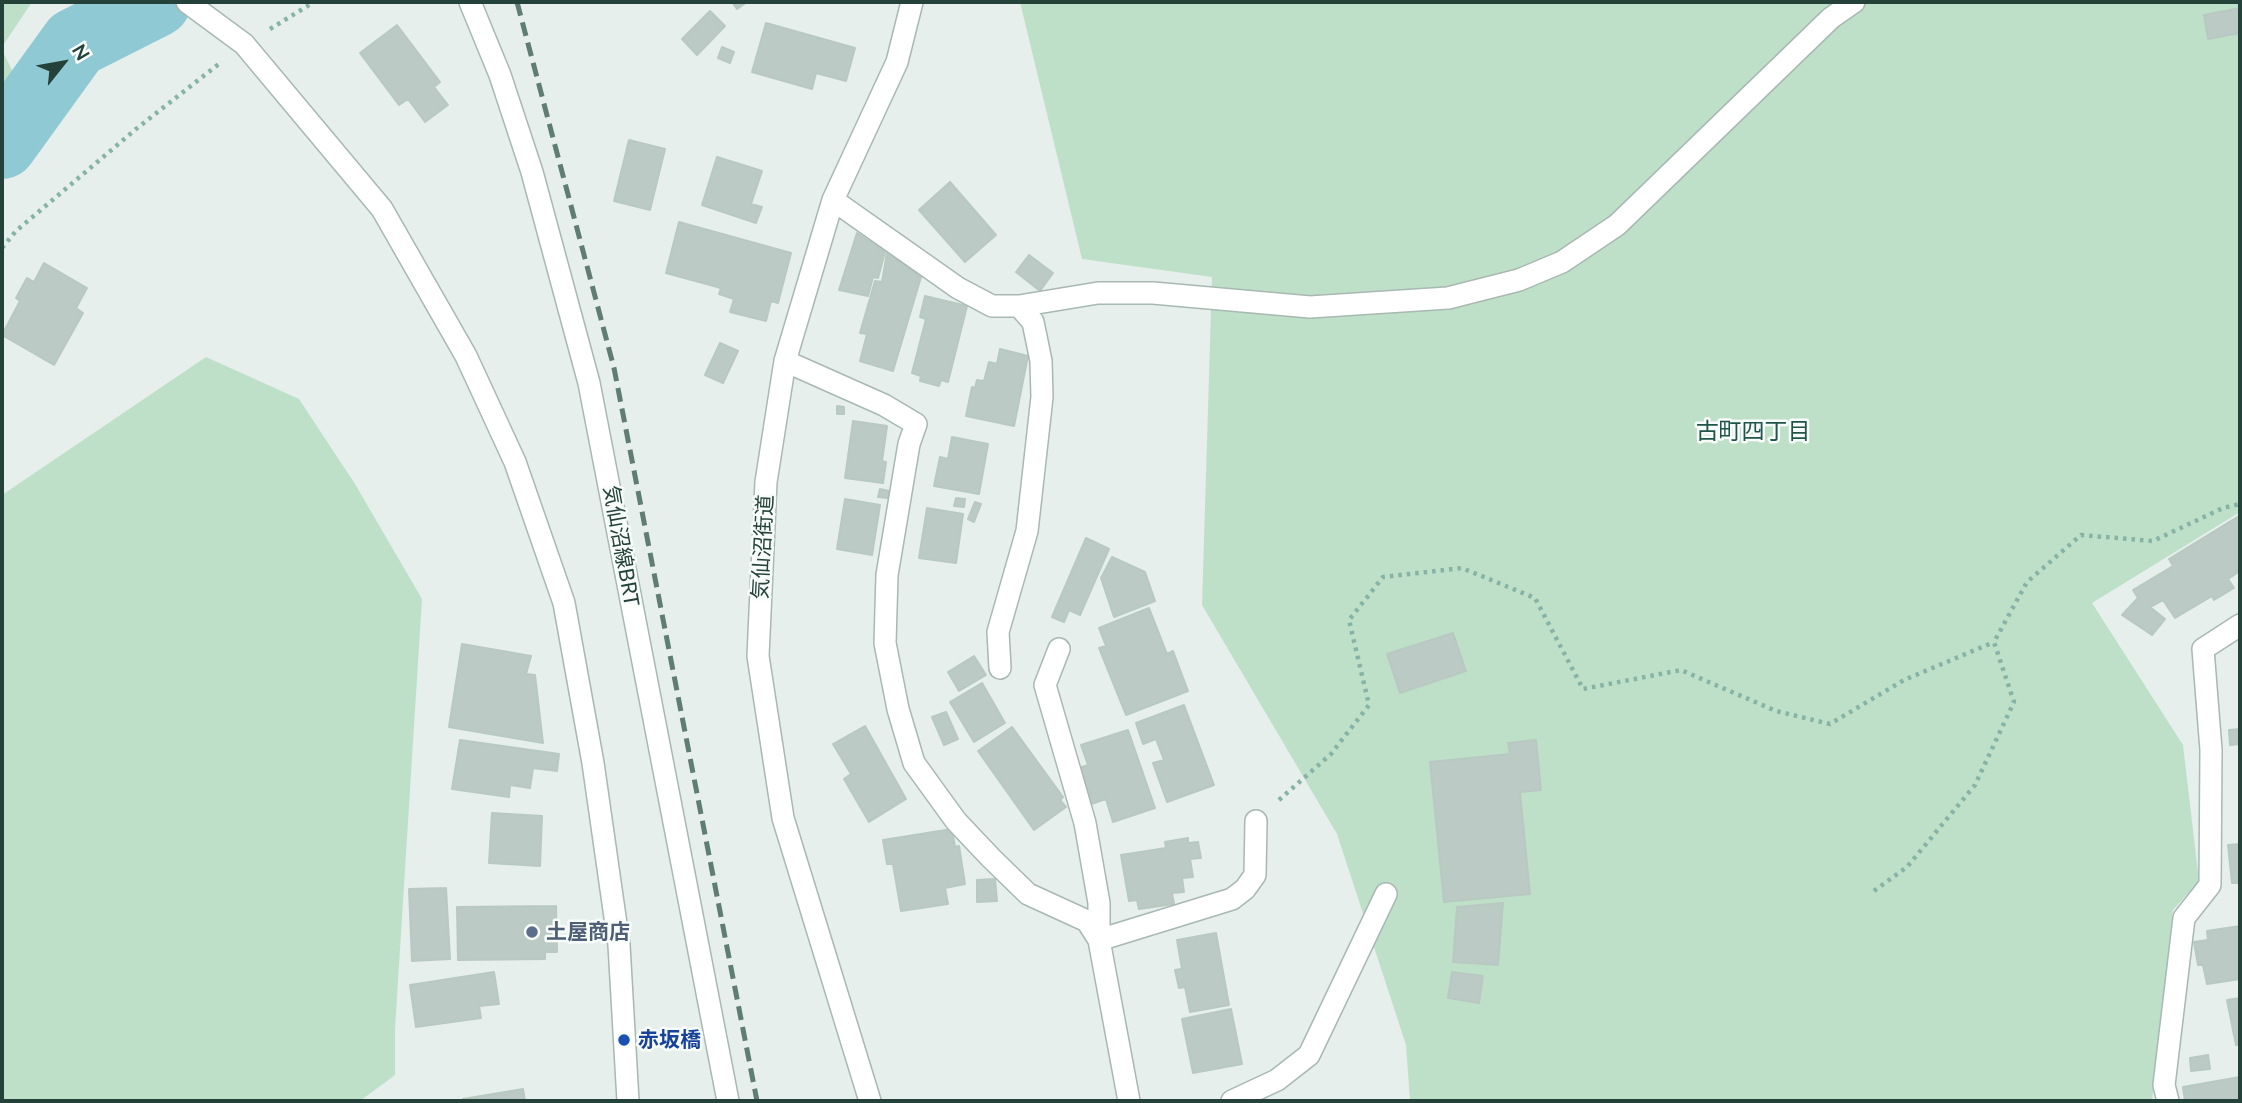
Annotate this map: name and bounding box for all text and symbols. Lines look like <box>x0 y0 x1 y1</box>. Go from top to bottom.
north arrow <box>28 28 98 98</box>
text: N <box>68 40 95 64</box>
district label: 古町四丁目 <box>1696 418 1810 446</box>
street label: 気仙沼線BRT <box>598 483 644 609</box>
street label: 気仙沼街道 <box>748 494 778 600</box>
place label: 土屋商店 <box>546 919 630 945</box>
marker: 土屋商店 <box>524 924 540 940</box>
place label: 赤坂橋 <box>638 1027 701 1053</box>
marker: 赤坂橋 <box>616 1032 632 1048</box>

